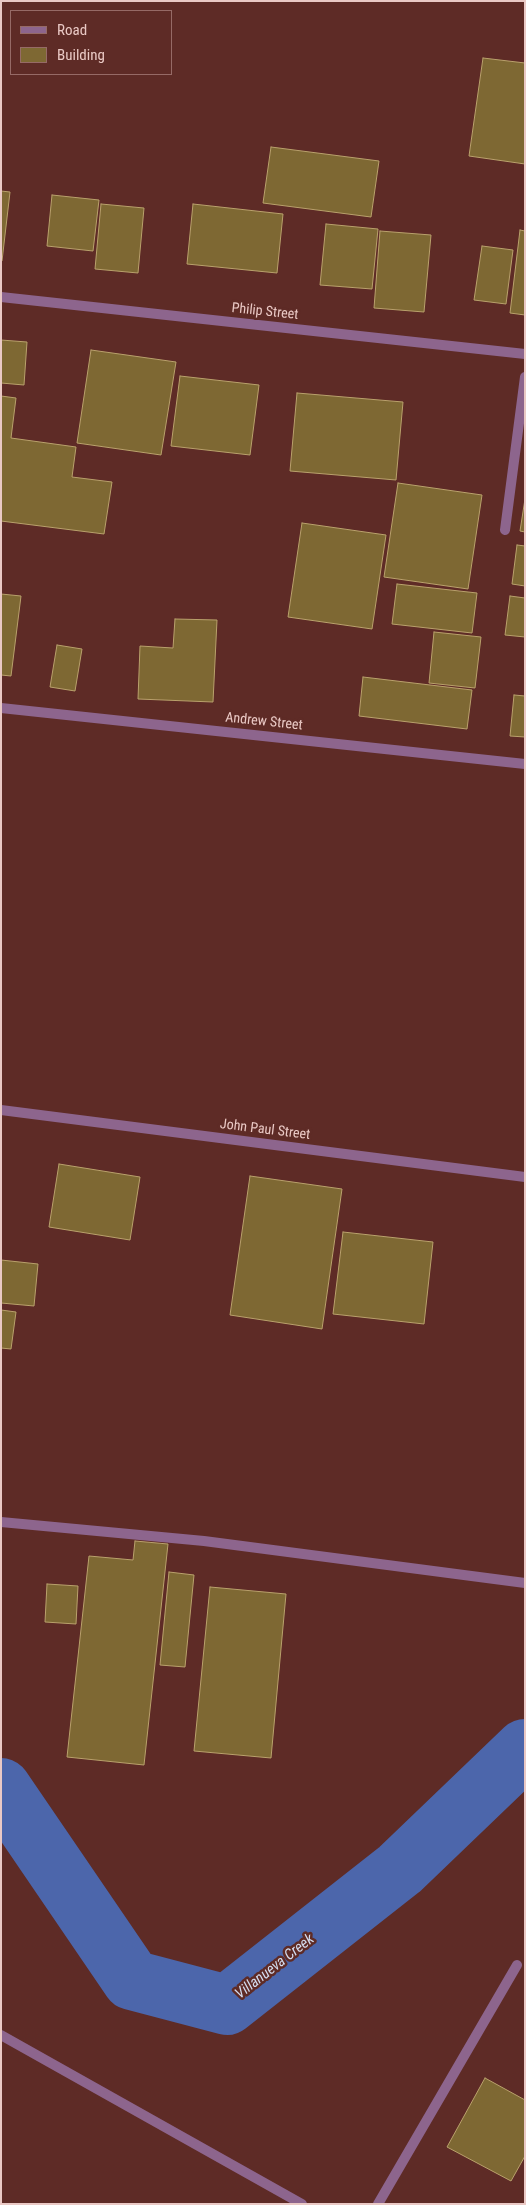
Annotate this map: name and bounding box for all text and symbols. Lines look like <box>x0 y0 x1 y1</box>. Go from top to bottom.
legend <box>10 10 172 75</box>
text: Road <box>57 21 87 39</box>
text: Building <box>57 46 105 64</box>
street label: Philip Street <box>231 300 299 324</box>
street label: Andrew Street <box>225 710 303 734</box>
street label: John Paul Street <box>219 1116 311 1144</box>
water label: Villanueva Creek <box>232 1931 318 2003</box>

